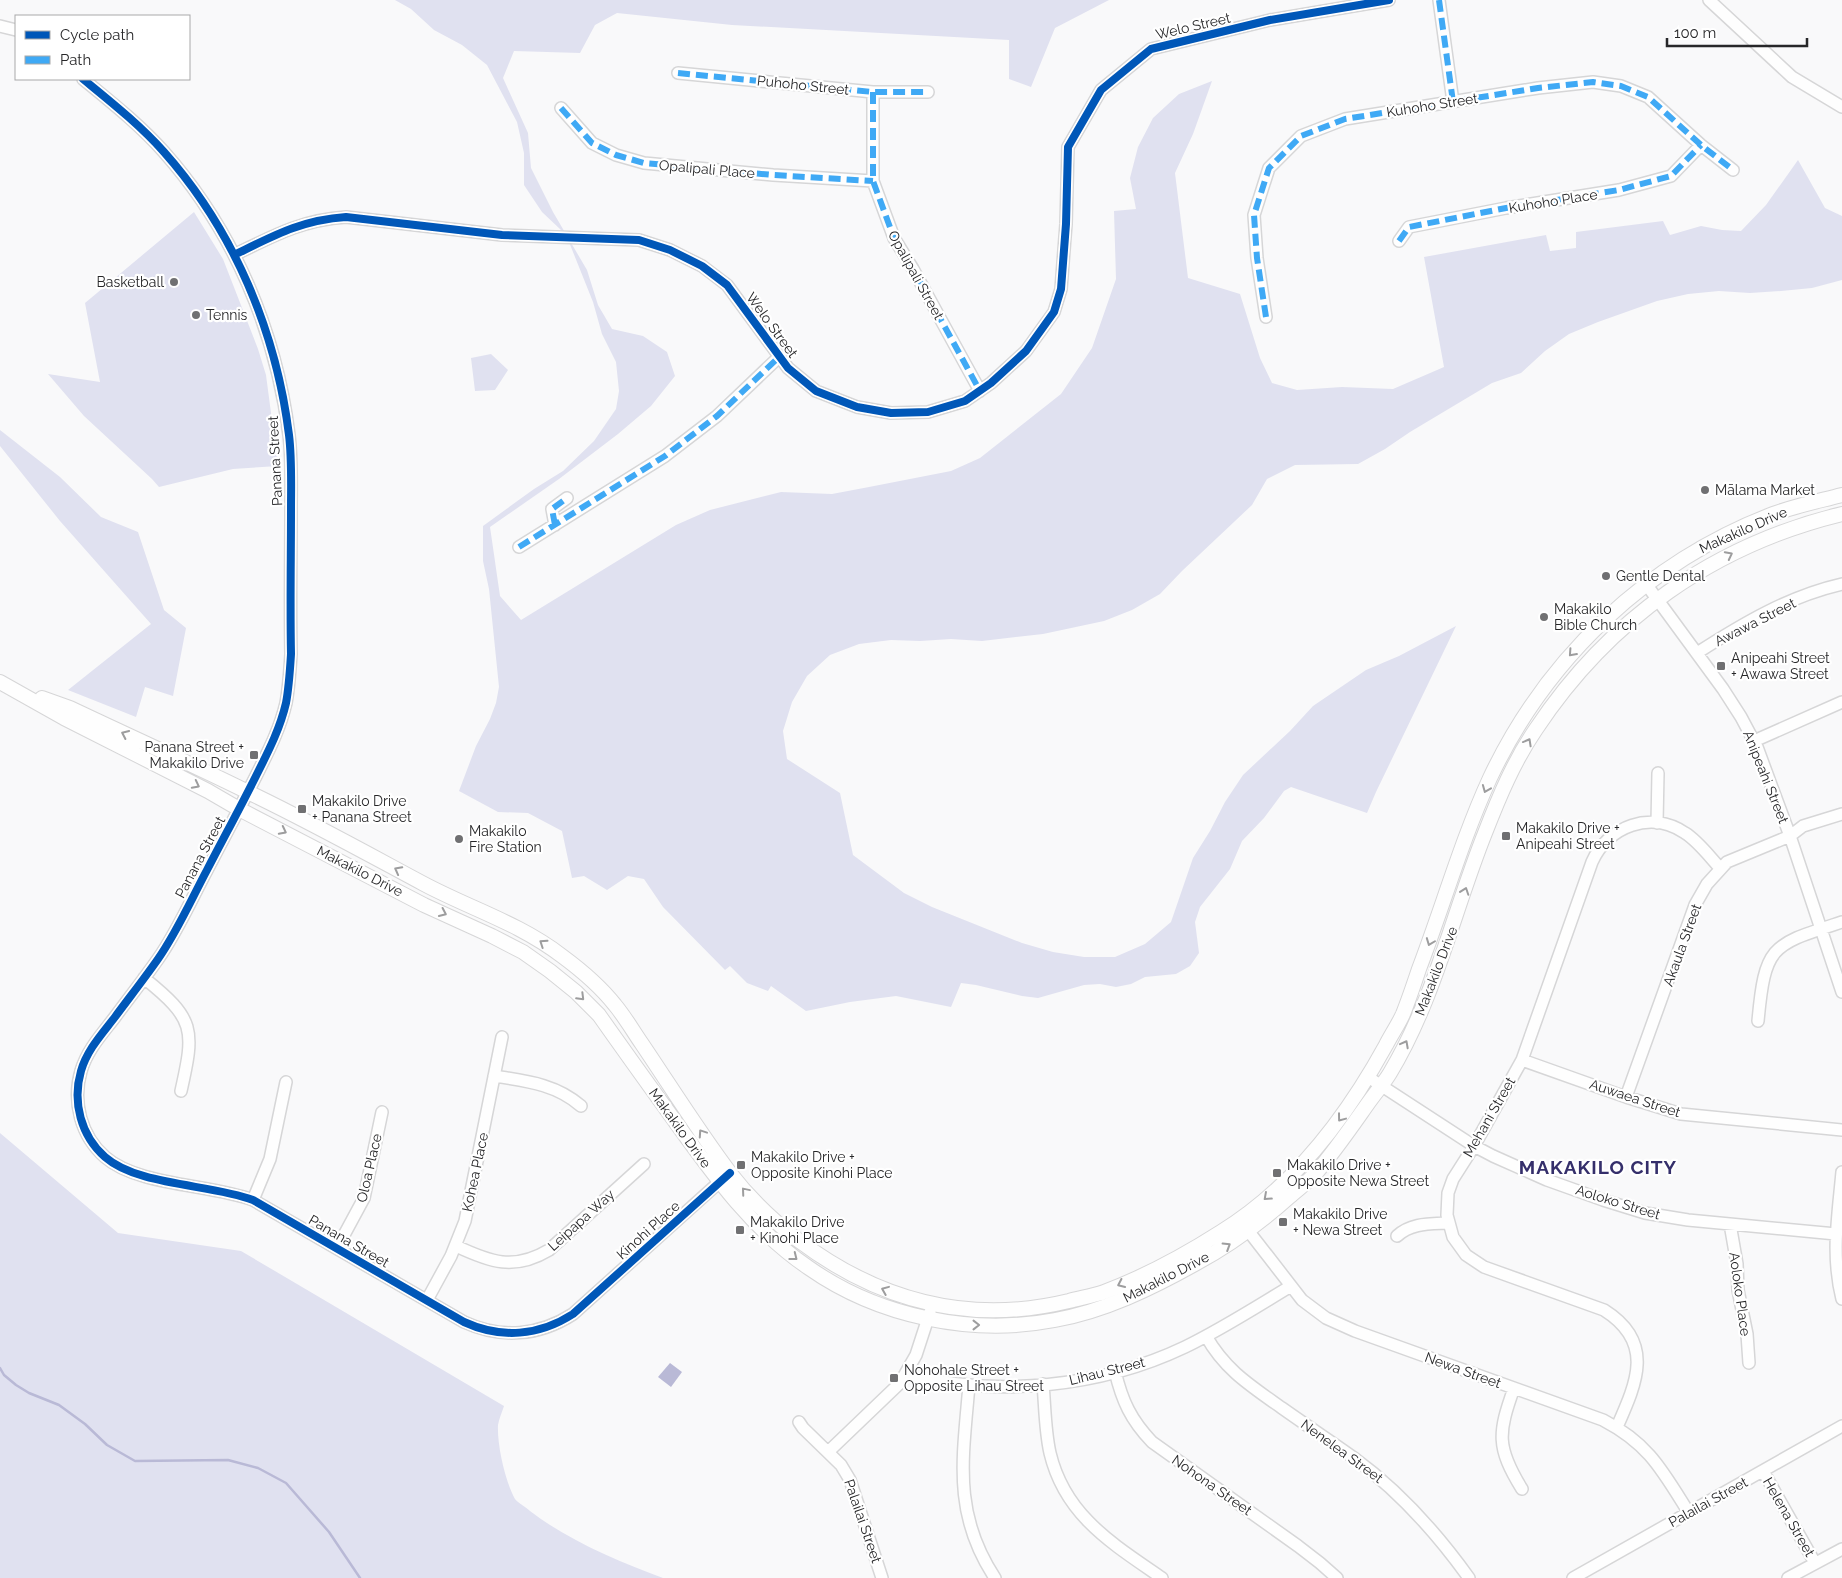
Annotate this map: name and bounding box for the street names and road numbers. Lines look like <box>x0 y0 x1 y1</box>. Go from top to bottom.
street label: Welo Street <box>1154 10 1232 42</box>
street label: Puhoho Street <box>756 72 850 98</box>
street label: Kuhoho Street <box>1385 90 1479 120</box>
street label: Opalipali Place <box>658 157 756 181</box>
street label: Kuhoho Place <box>1507 186 1599 216</box>
street label: Opalipali Street <box>885 228 947 322</box>
street label: Welo Street <box>743 289 801 361</box>
street label: Panana Street <box>265 415 285 506</box>
street label: Makakilo Drive <box>1697 503 1789 557</box>
street label: Awawa Street <box>1712 595 1798 649</box>
street label: Anipeahi Street <box>1740 728 1792 826</box>
street label: Panana Street <box>172 813 228 901</box>
street label: Makakilo Drive <box>314 842 406 900</box>
street label: Akaula Street <box>1660 901 1704 988</box>
street label: Makakilo Drive <box>1412 924 1460 1018</box>
street label: Mehani Street <box>1460 1074 1519 1160</box>
street label: Auwaea Street <box>1588 1076 1683 1120</box>
street label: Makakilo Drive <box>646 1085 714 1171</box>
street label: Kohea Place <box>459 1131 491 1213</box>
street label: Oloa Place <box>353 1132 385 1204</box>
street label: Aoloko Street <box>1574 1182 1662 1223</box>
street label: Leipapa Way <box>545 1186 618 1254</box>
street label: Kinohi Place <box>613 1198 683 1262</box>
street label: Panana Street <box>306 1212 392 1271</box>
street label: Makakilo Drive <box>1120 1248 1212 1306</box>
street label: Aoloko Place <box>1726 1251 1754 1337</box>
street label: Newa Street <box>1423 1349 1504 1391</box>
street label: Lihau Street <box>1067 1354 1147 1388</box>
street label: Nenelea Street <box>1298 1416 1386 1486</box>
street label: Nohona Street <box>1169 1452 1255 1519</box>
street label: Palailai Street <box>1666 1474 1750 1530</box>
street label: Helena Street <box>1760 1475 1818 1560</box>
street label: Palailai Street <box>841 1477 885 1565</box>

